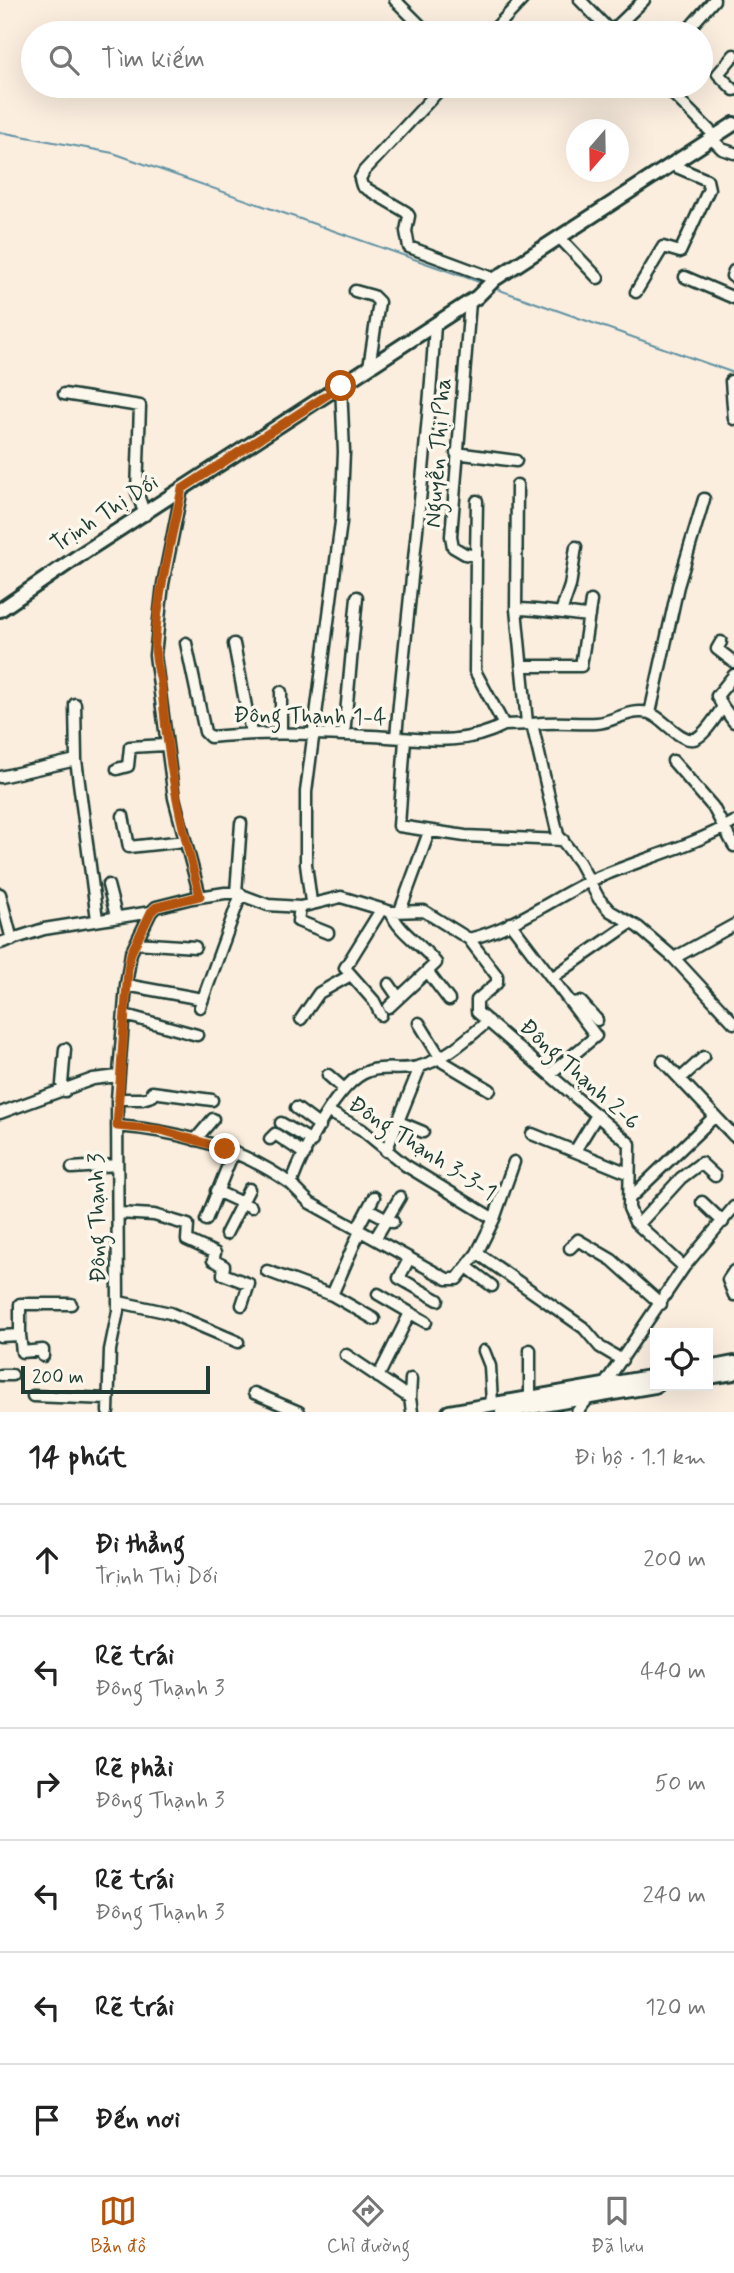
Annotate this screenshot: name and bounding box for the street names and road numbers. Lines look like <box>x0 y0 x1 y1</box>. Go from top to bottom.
street label: Nguyễn Thị Pha <box>419 377 461 529</box>
street label: Trịnh Thị Dối <box>45 468 165 560</box>
street label: Đông Thạnh 1-4 <box>233 701 387 735</box>
street label: Đông Thạnh 2-6 <box>511 1013 646 1139</box>
street label: Đông Thạnh 3-3-1 <box>341 1090 502 1210</box>
street label: Đông Thạnh 3 <box>82 1153 116 1283</box>

